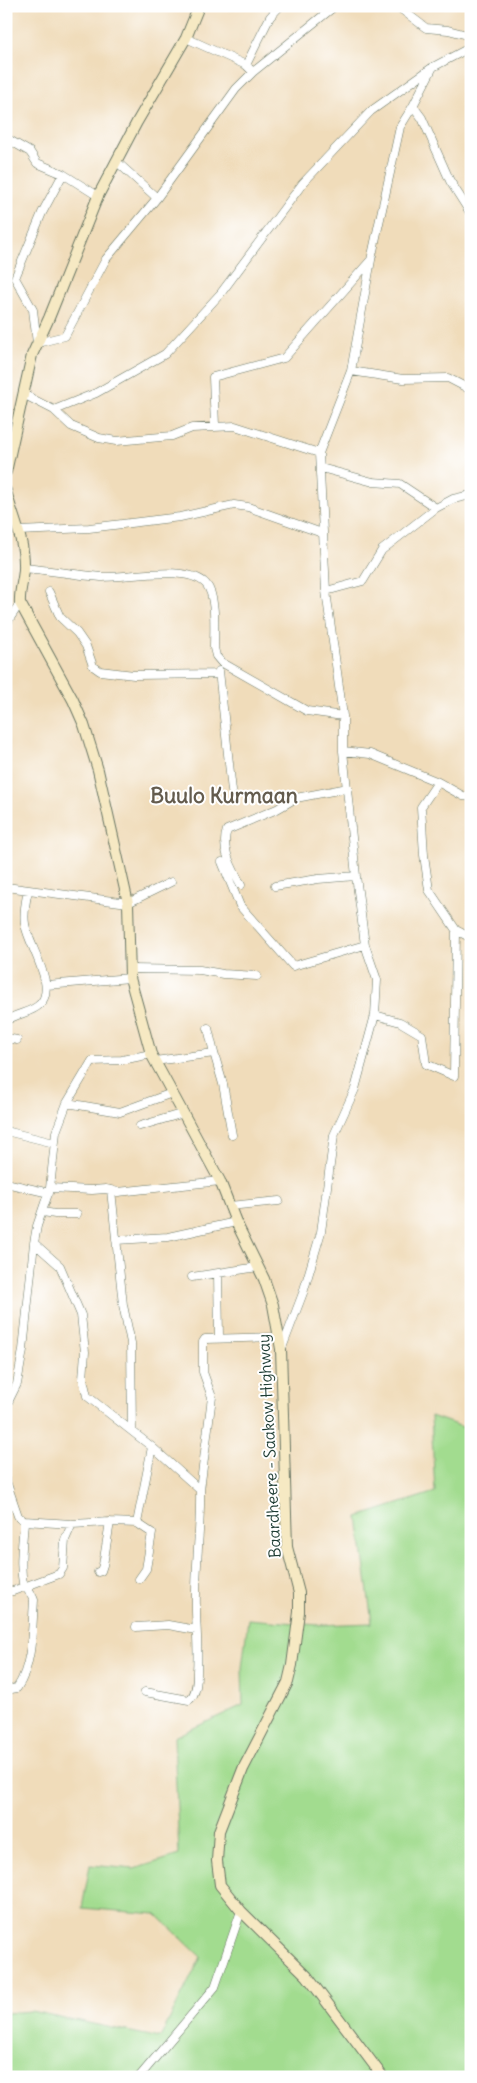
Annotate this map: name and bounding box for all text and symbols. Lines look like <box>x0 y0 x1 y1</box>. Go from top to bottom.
district label: Buulo Kurmaan <box>150 782 298 809</box>
street label: Baardheere - Saakow Highway <box>253 1333 285 1559</box>

